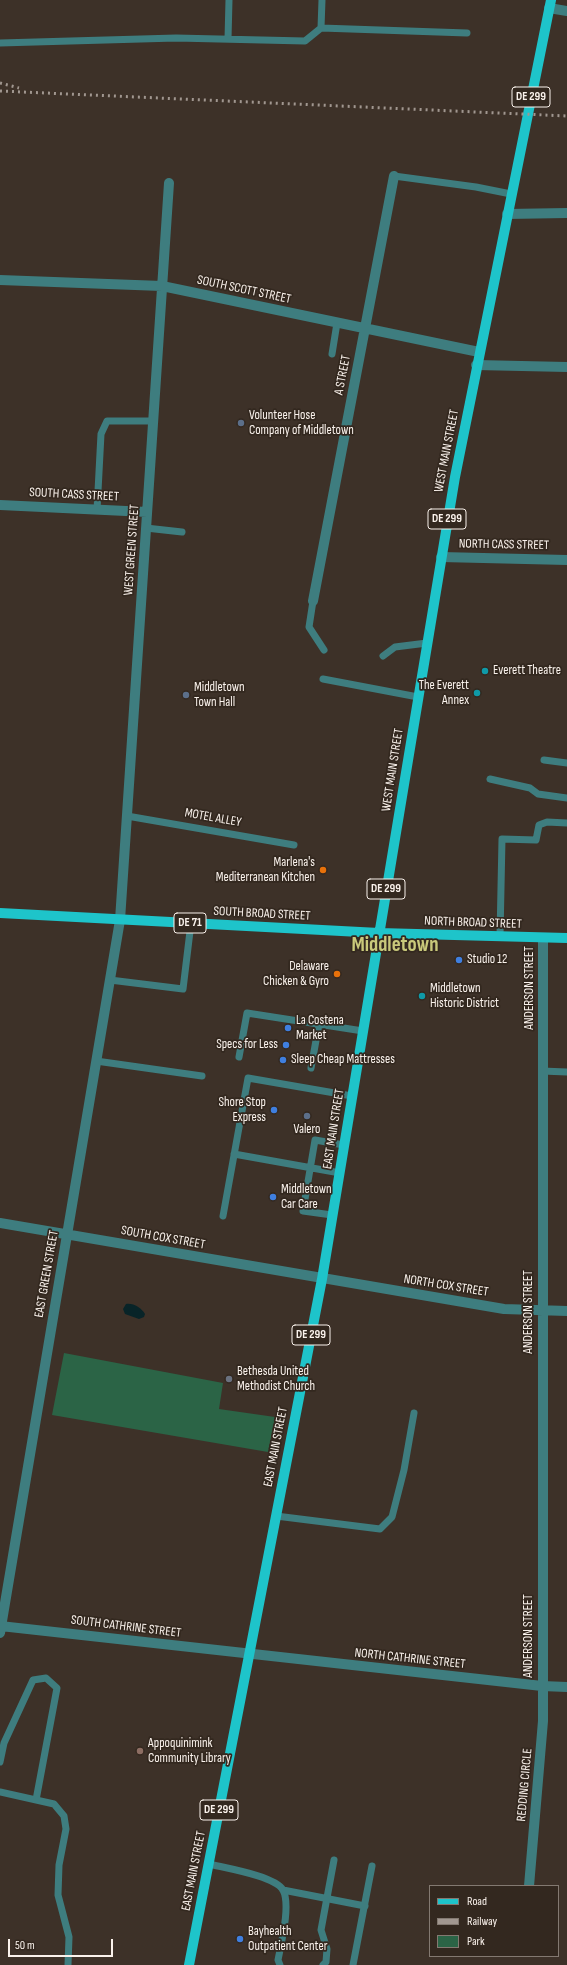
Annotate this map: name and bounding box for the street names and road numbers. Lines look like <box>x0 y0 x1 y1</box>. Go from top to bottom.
road number: DE 299 <box>512 87 550 107</box>
street label: SOUTH SCOTT STREET <box>196 272 292 308</box>
street label: A STREET <box>331 354 355 396</box>
street label: WEST MAIN STREET <box>431 408 463 494</box>
street label: SOUTH CASS STREET <box>29 485 119 505</box>
street label: WEST GREEN STREET <box>121 504 143 596</box>
road number: DE 299 <box>428 509 466 529</box>
street label: NORTH CASS STREET <box>459 536 549 554</box>
street label: WEST MAIN STREET <box>379 727 407 813</box>
street label: MOTEL ALLEY <box>183 805 243 831</box>
road number: DE 299 <box>367 879 405 899</box>
street label: SOUTH BROAD STREET <box>213 904 311 924</box>
road number: DE 71 <box>174 913 206 933</box>
street label: NORTH BROAD STREET <box>424 914 522 932</box>
street label: ANDERSON STREET <box>522 946 538 1030</box>
street label: EAST MAIN STREET <box>320 1088 348 1170</box>
street label: SOUTH COX STREET <box>120 1223 206 1253</box>
street label: EAST GREEN STREET <box>32 1229 62 1319</box>
street label: ANDERSON STREET <box>521 1270 537 1354</box>
street label: NORTH COX STREET <box>403 1272 489 1300</box>
road number: DE 299 <box>292 1325 330 1345</box>
street label: EAST MAIN STREET <box>261 1406 291 1488</box>
street label: ANDERSON STREET <box>521 1594 537 1678</box>
street label: SOUTH CATHRINE STREET <box>70 1612 182 1642</box>
street label: NORTH CATHRINE STREET <box>354 1645 466 1673</box>
street label: REDDING CIRCLE <box>514 1748 536 1822</box>
road number: DE 299 <box>200 1800 238 1820</box>
street label: EAST MAIN STREET <box>179 1830 209 1912</box>

